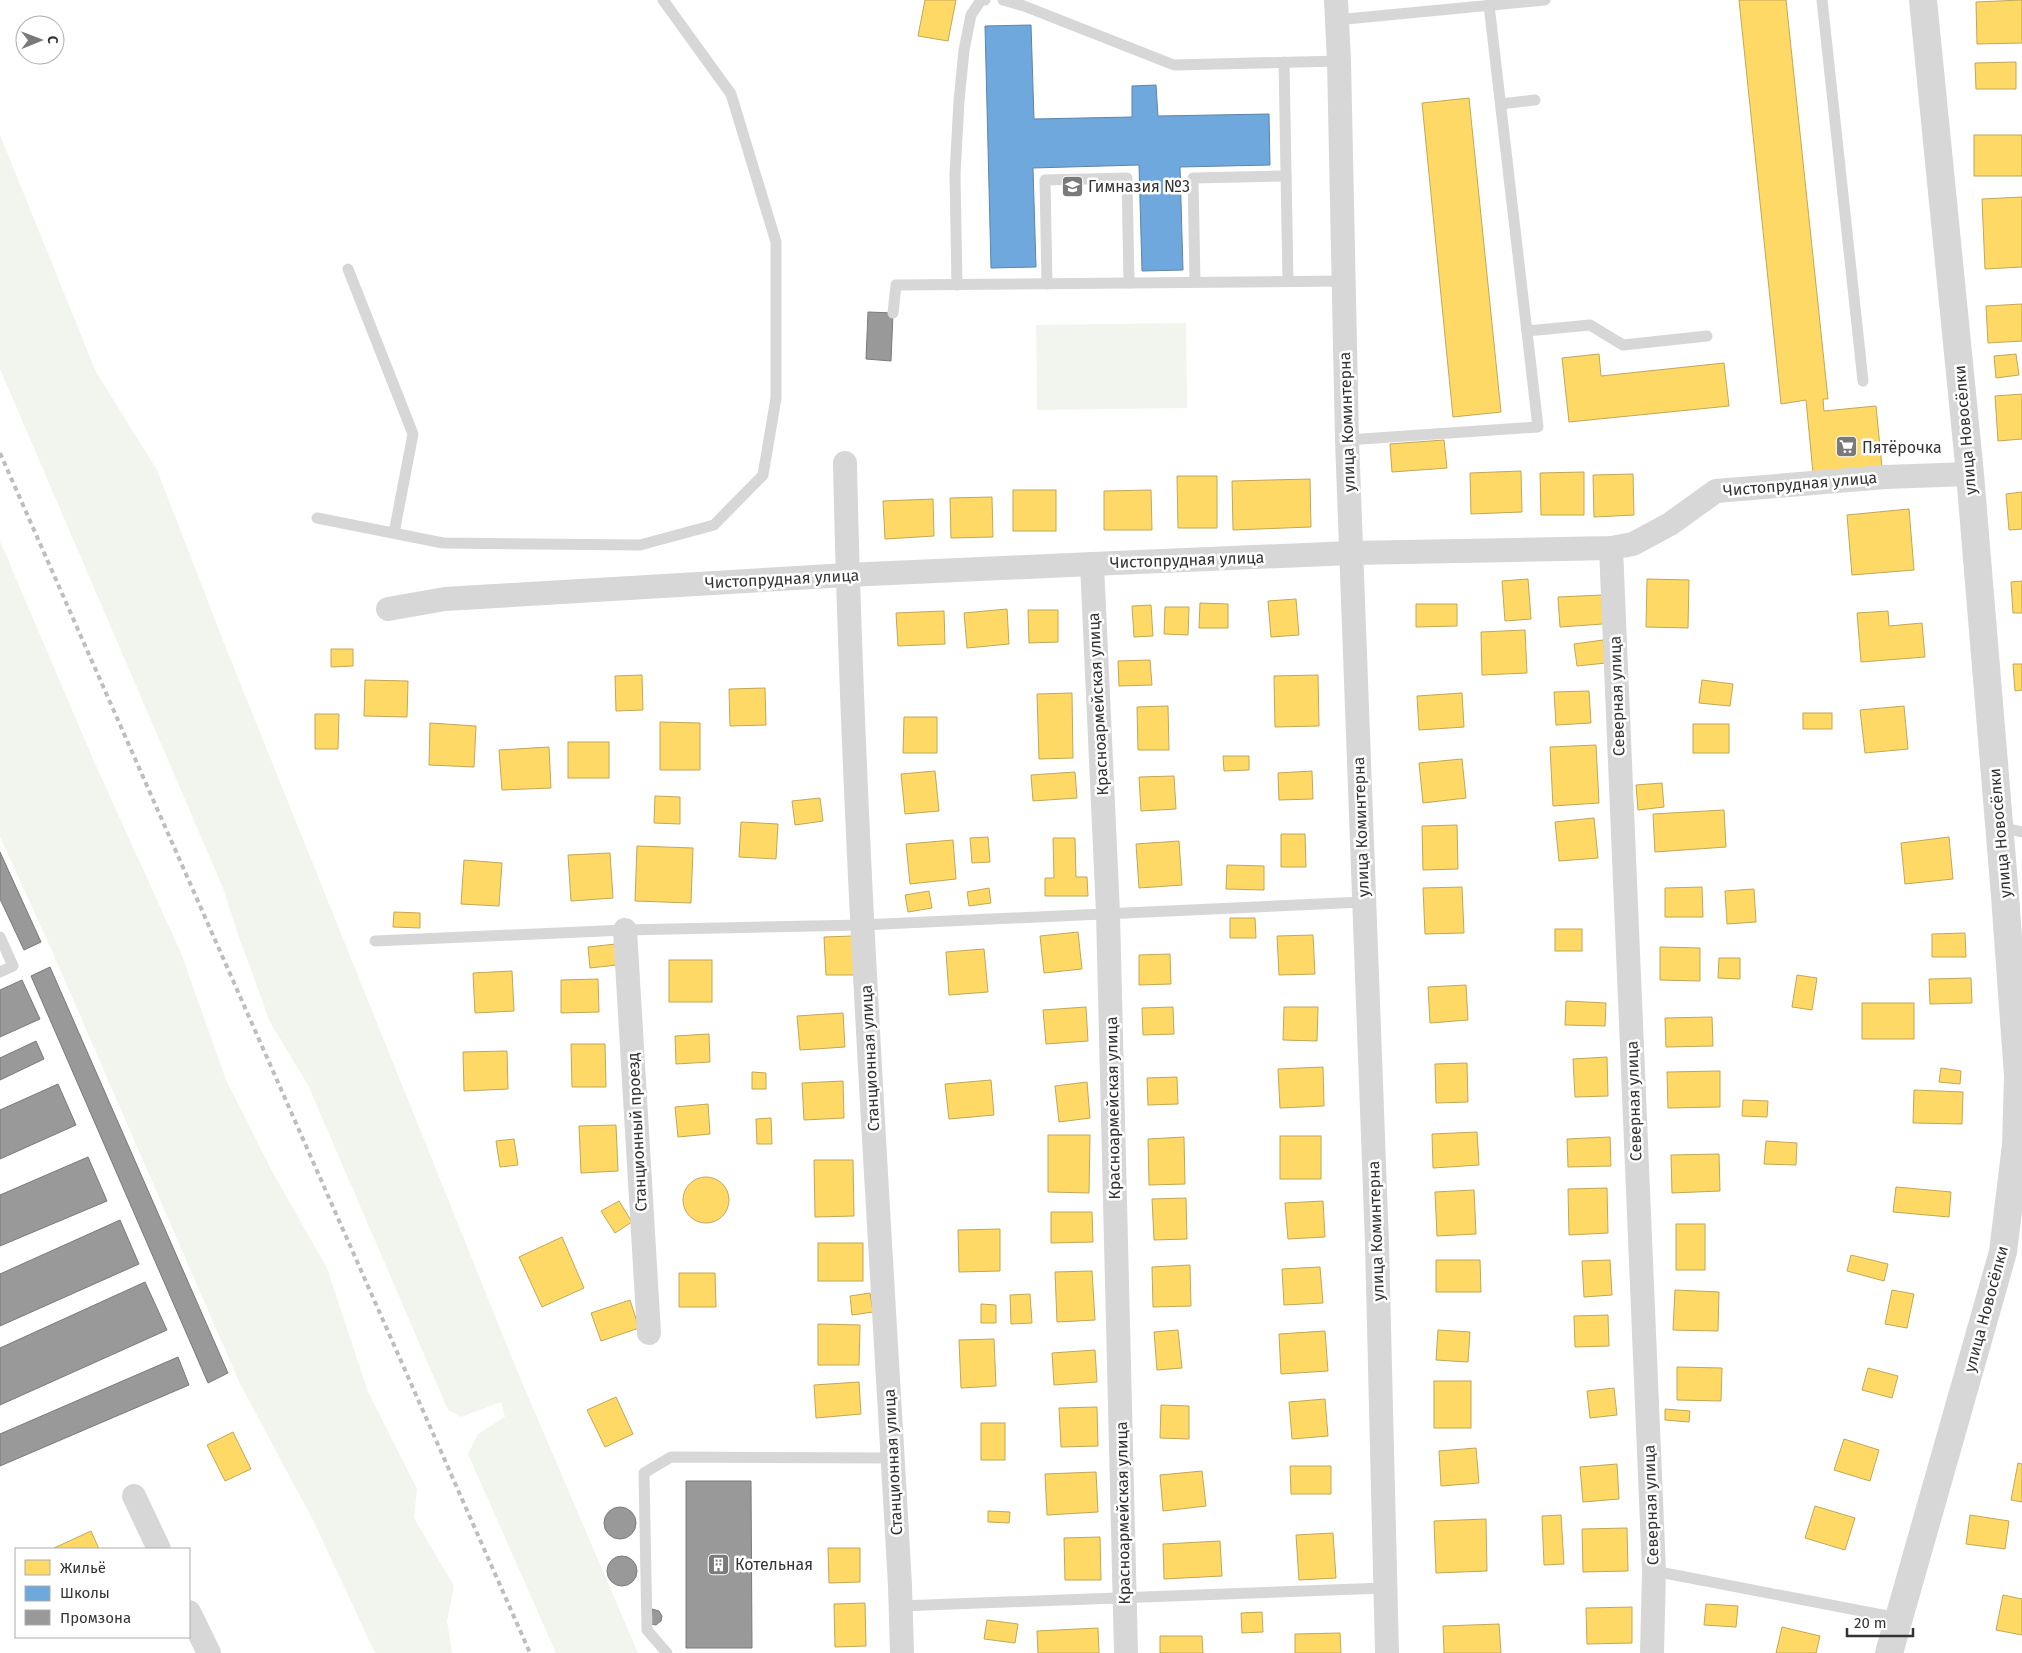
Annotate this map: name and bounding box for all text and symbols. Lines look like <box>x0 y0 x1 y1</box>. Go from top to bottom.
north arrow <box>15 15 65 65</box>
text: С <box>44 36 61 44</box>
school or university icon: Гимназия №3 <box>1060 174 1084 198</box>
place label: Гимназия №3 <box>1088 177 1190 196</box>
street label: улица Коминтерна <box>1335 352 1359 492</box>
street label: улица Новосёлки <box>1950 364 1980 496</box>
supermarket icon: Пятёрочка <box>1834 435 1858 459</box>
place label: Пятёрочка <box>1862 438 1942 457</box>
street label: Чистопрудная улица <box>1722 468 1878 500</box>
street label: Чистопрудная улица <box>1109 548 1265 572</box>
street label: Чистопрудная улица <box>704 565 860 593</box>
street label: Красноармейская улица <box>1084 612 1112 796</box>
street label: Северная улица <box>1605 636 1629 756</box>
street label: улица Коминтерна <box>1349 757 1373 897</box>
street label: улица Новосёлки <box>1985 767 2015 899</box>
street label: Станционная улица <box>857 984 883 1132</box>
street label: Красноармейская улица <box>1102 1016 1124 1200</box>
street label: Северная улица <box>1622 1041 1646 1161</box>
street label: Станционный проезд <box>623 1052 651 1212</box>
street label: улица Коминтерна <box>1364 1161 1388 1301</box>
street label: улица Новосёлки <box>1960 1244 2012 1374</box>
street label: Станционная улица <box>880 1388 906 1536</box>
street label: Красноармейская улица <box>1112 1421 1134 1605</box>
street label: Северная улица <box>1639 1445 1663 1565</box>
legend <box>15 1548 190 1638</box>
building icon: Котельная <box>707 1552 731 1576</box>
place label: Котельная <box>735 1555 813 1574</box>
text: Жильё <box>60 1559 106 1577</box>
text: Школы <box>60 1584 110 1602</box>
scale bar <box>1847 1606 1913 1638</box>
text: Промзона <box>60 1609 131 1627</box>
text: 20 m <box>1854 1614 1887 1632</box>

